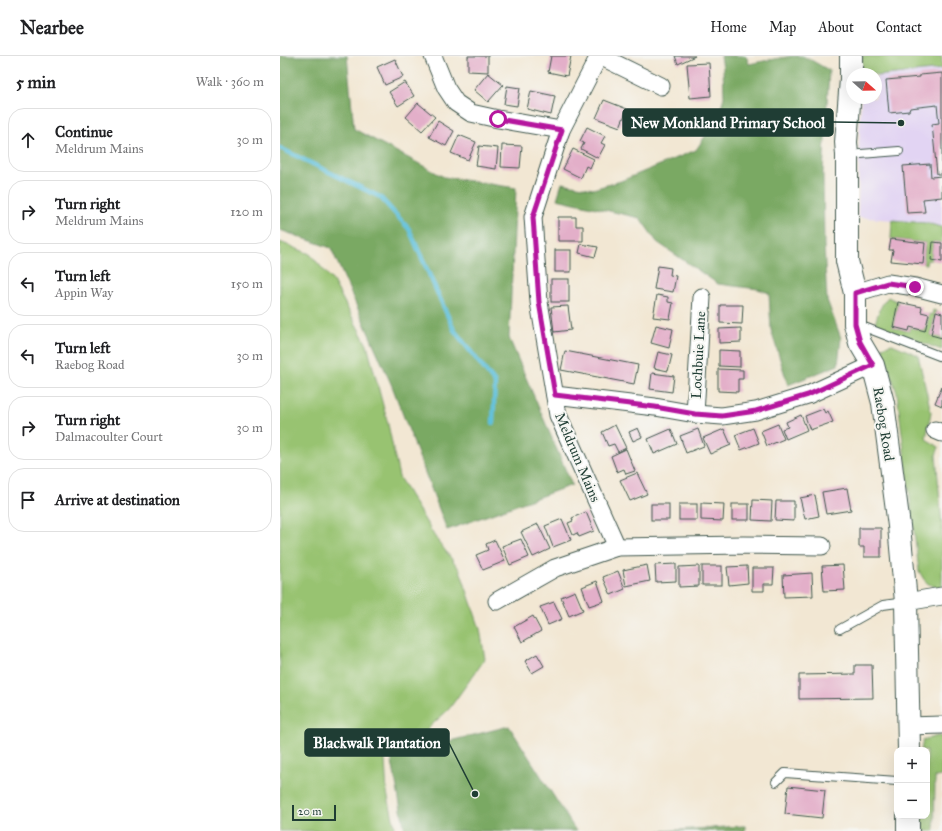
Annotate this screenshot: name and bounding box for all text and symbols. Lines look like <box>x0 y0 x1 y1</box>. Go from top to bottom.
text: Nearbee <box>20 16 84 39</box>
text: Home <box>710 19 747 36</box>
text: Map <box>769 19 796 36</box>
text: About <box>818 19 854 36</box>
text: Contact <box>876 19 922 36</box>
north arrow <box>846 68 882 104</box>
text: 5 min <box>16 72 56 93</box>
text: Walk · 360 m <box>196 74 264 90</box>
callout: New Monkland Primary School <box>623 109 833 136</box>
route start <box>489 110 507 128</box>
text: New Monkland Primary School <box>631 114 826 133</box>
text: Continue <box>55 123 113 141</box>
icon: ahead <box>17 129 39 151</box>
text: 30 m <box>237 132 263 148</box>
text: Meldrum Mains <box>55 141 144 157</box>
text: Turn right <box>55 195 120 213</box>
icon: right <box>17 201 39 223</box>
text: 120 m <box>230 204 263 220</box>
text: Meldrum Mains <box>55 213 144 229</box>
text: Turn left <box>55 267 111 285</box>
icon: left <box>17 273 39 295</box>
text: 150 m <box>231 276 263 292</box>
route end <box>906 278 924 296</box>
text: Appin Way <box>55 285 113 301</box>
street label: Lochbuie Lane <box>688 311 709 399</box>
text: Turn left <box>55 339 111 357</box>
icon: left <box>17 345 39 367</box>
text: 30 m <box>237 348 263 364</box>
text: Raebog Road <box>55 357 125 373</box>
street label: Raebog Road <box>869 386 898 462</box>
street label: Meldrum Mains <box>551 410 604 504</box>
text: Turn right <box>55 411 120 429</box>
icon: right <box>17 417 39 439</box>
text: 30 m <box>237 420 263 436</box>
text: Dalmacoulter Court <box>55 429 163 445</box>
icon: arrive <box>17 489 39 511</box>
text: Arrive at destination <box>55 491 180 509</box>
callout: Blackwalk Plantation <box>305 729 449 756</box>
text: Blackwalk Plantation <box>313 734 442 752</box>
map controls <box>894 747 930 819</box>
button: + <box>894 747 930 783</box>
button: − <box>894 783 930 819</box>
scale bar <box>292 803 336 822</box>
text: 20 m <box>298 805 321 818</box>

